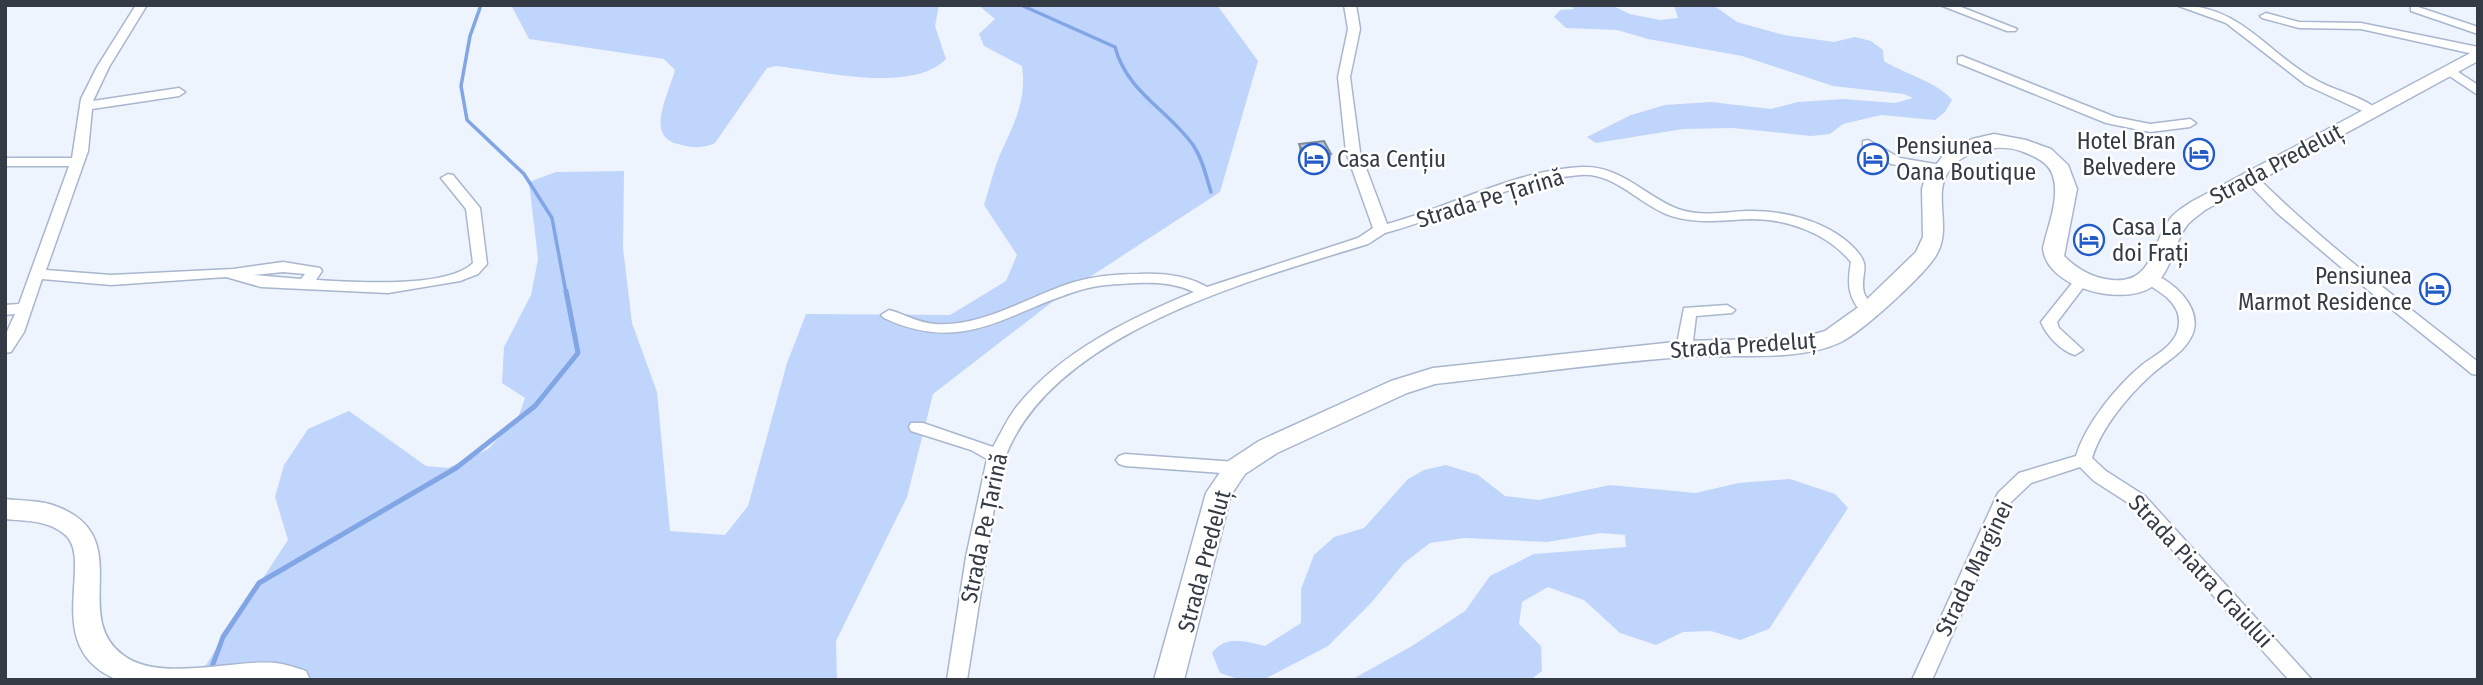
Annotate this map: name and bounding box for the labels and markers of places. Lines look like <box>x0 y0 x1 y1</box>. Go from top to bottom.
place label: Hotel Bran Belvedere <box>2077 127 2176 181</box>
place label: Pensiunea Oana Boutique <box>1896 132 2036 186</box>
hotel icon: Hotel Bran Belvedere <box>2182 137 2216 171</box>
hotel icon: Casa Cențiu <box>1297 142 1331 176</box>
hotel icon: Pensiunea Oana Boutique <box>1856 142 1890 176</box>
place label: Casa Cențiu <box>1337 145 1446 174</box>
place label: Casa La doi Frați <box>2112 213 2189 268</box>
hotel icon: Casa La doi Frați <box>2072 223 2106 257</box>
place label: Pensiunea Marmot Residence <box>2238 262 2412 316</box>
hotel icon: Pensiunea Marmot Residence <box>2418 272 2452 306</box>

